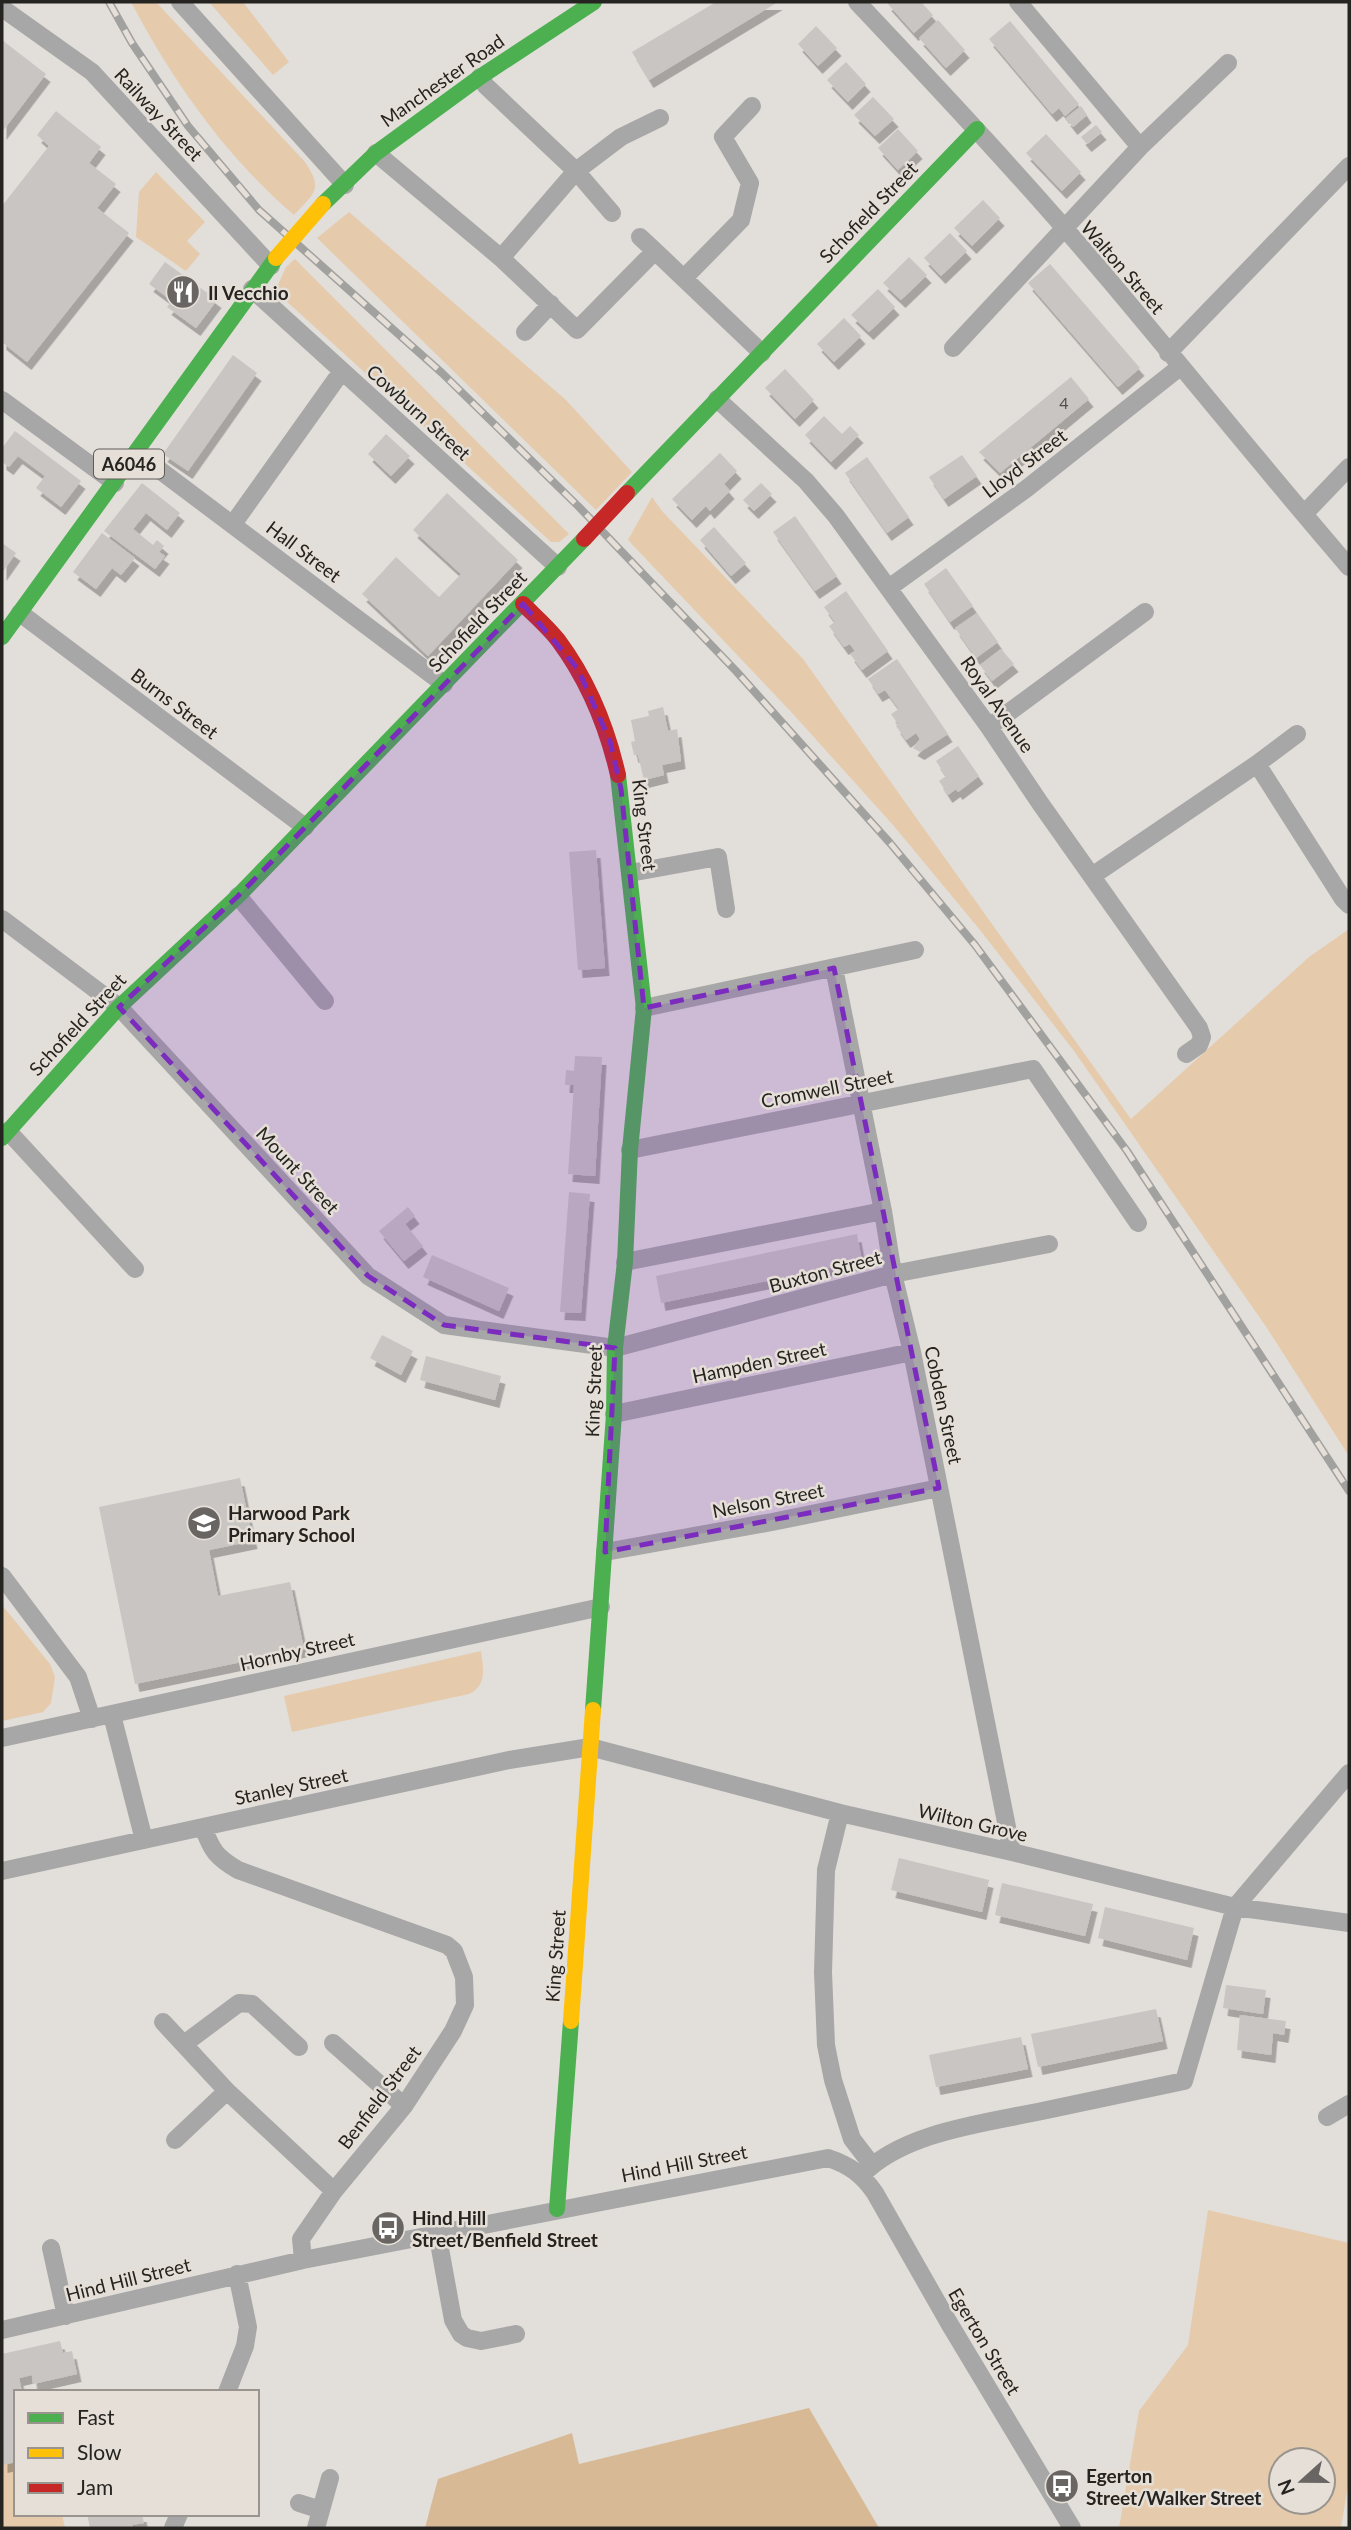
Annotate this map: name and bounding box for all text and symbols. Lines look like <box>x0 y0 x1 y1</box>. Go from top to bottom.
street label: Manchester Road <box>376 29 508 131</box>
street label: Railway Street <box>110 63 208 165</box>
street label: Schofield Street <box>814 157 922 267</box>
street label: Walton Street <box>1076 216 1170 318</box>
restaurant icon: Il Vecchio <box>164 273 202 311</box>
place label: Il Vecchio <box>208 281 289 304</box>
street label: Cowburn Street <box>362 359 476 465</box>
house number: 4 <box>1059 393 1069 412</box>
street label: Lloyd Street <box>977 424 1071 502</box>
road number: A6046 <box>94 450 164 478</box>
street label: Hall Street <box>262 515 346 587</box>
street label: Schofield Street <box>423 566 531 676</box>
street label: Royal Avenue <box>956 651 1040 757</box>
street label: Burns Street <box>127 663 223 743</box>
street label: King Street <box>628 778 662 872</box>
street label: Schofield Street <box>24 968 130 1080</box>
street label: Cromwell Street <box>759 1064 895 1112</box>
street label: Mount Street <box>252 1122 344 1219</box>
street label: Buxton Street <box>766 1245 884 1297</box>
street label: Hampden Street <box>690 1337 828 1387</box>
street label: King Street <box>580 1344 606 1438</box>
street label: Cobden Street <box>920 1344 968 1466</box>
street label: Nelson Street <box>710 1478 826 1522</box>
place label: Harwood Park Primary School <box>228 1501 355 1546</box>
school or university icon: Harwood Park Primary School <box>185 1504 223 1542</box>
street label: Hornby Street <box>237 1627 357 1675</box>
street label: Stanley Street <box>232 1763 350 1809</box>
street label: Wilton Grove <box>916 1798 1030 1846</box>
street label: King Street <box>540 1909 570 2003</box>
street label: Benfield Street <box>333 2041 425 2153</box>
street label: Hind Hill Street <box>619 2139 749 2186</box>
place label: Hind Hill Street/Benfield Street <box>412 2206 598 2251</box>
bus stop icon: Hind Hill Street/Benfield Street <box>369 2209 407 2247</box>
street label: Hind Hill Street <box>63 2252 193 2306</box>
street label: Egerton Street <box>944 2283 1026 2399</box>
legend <box>14 2390 259 2516</box>
text: Fast <box>77 2404 115 2429</box>
text: Slow <box>77 2439 122 2464</box>
north arrow <box>1267 2446 1337 2516</box>
place label: Egerton Street/Walker Street <box>1086 2464 1261 2509</box>
bus stop icon: Egerton Street/Walker Street <box>1043 2467 1081 2505</box>
text: Jam <box>77 2474 113 2499</box>
text: N <box>1272 2476 1299 2498</box>

